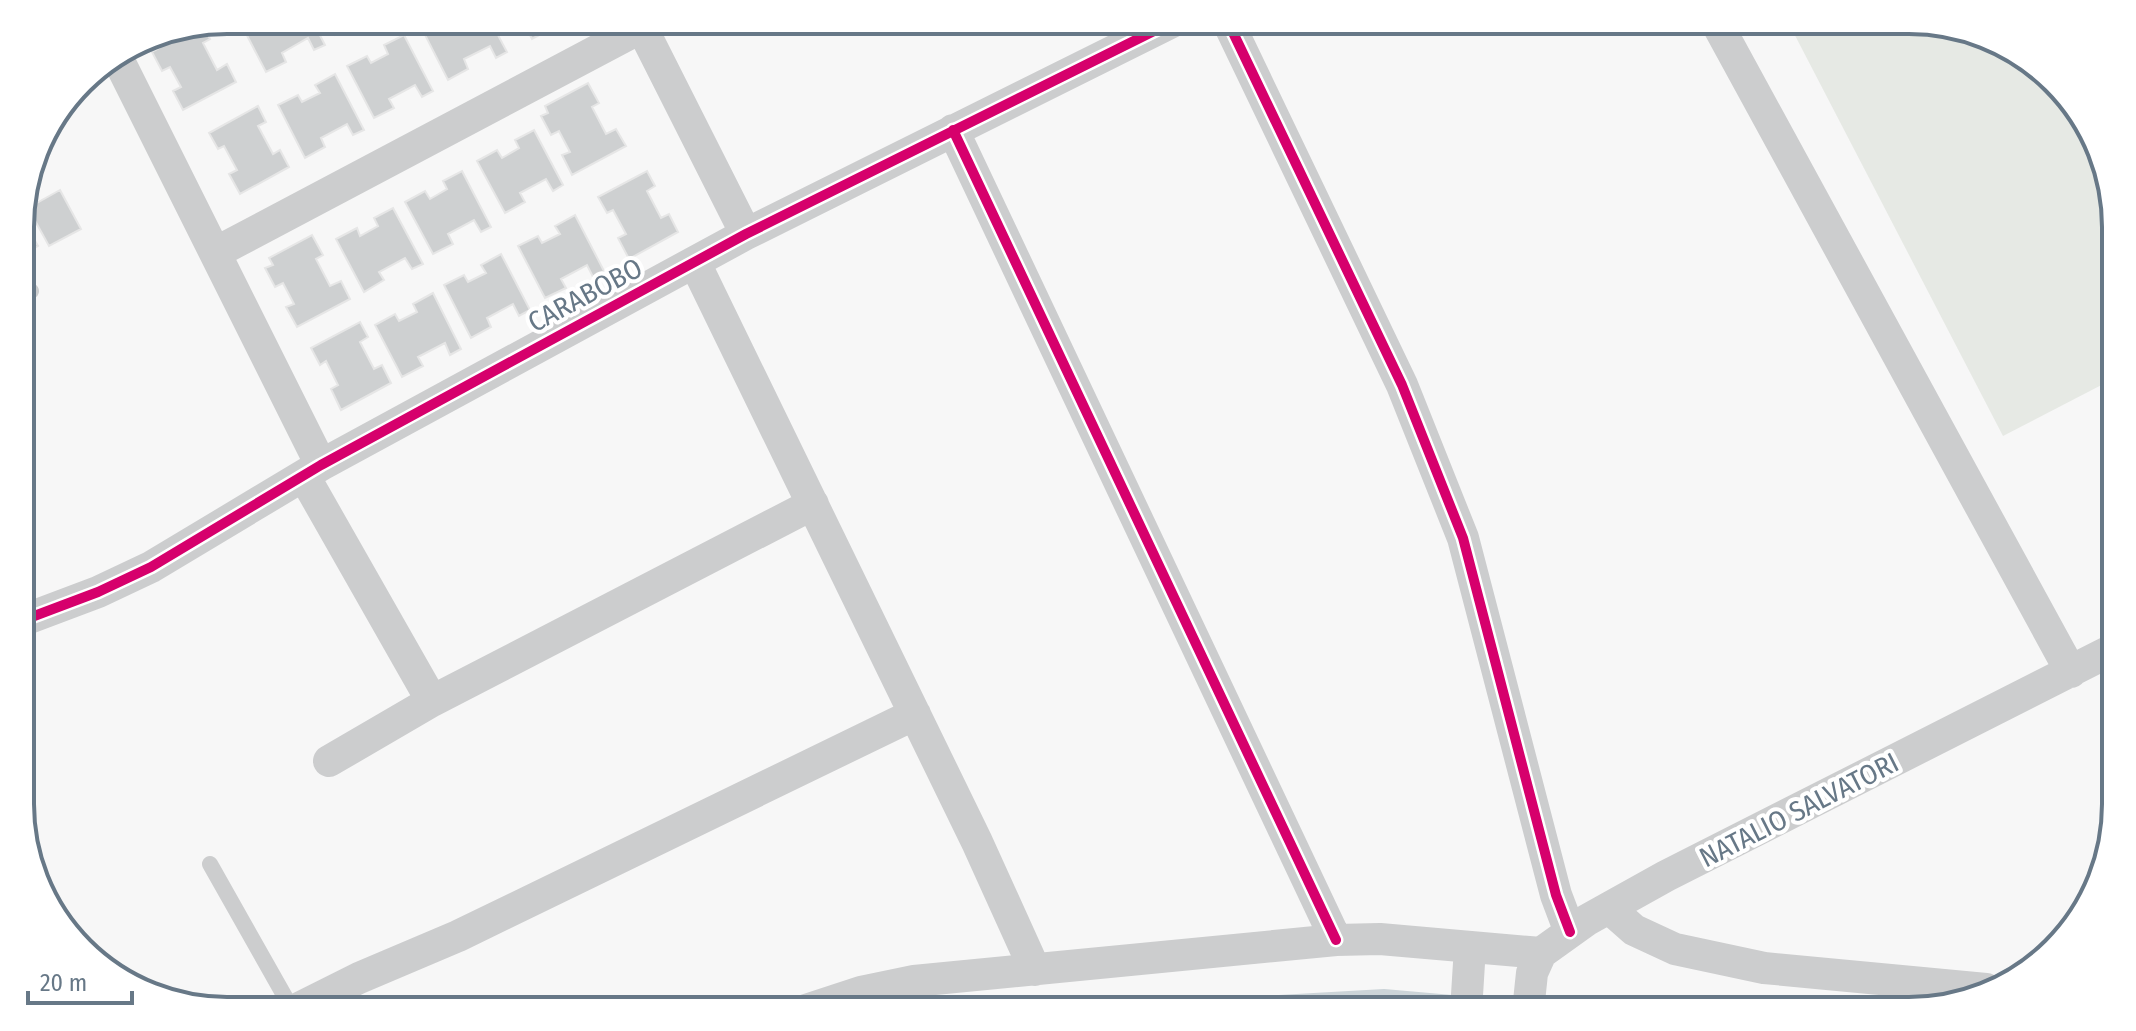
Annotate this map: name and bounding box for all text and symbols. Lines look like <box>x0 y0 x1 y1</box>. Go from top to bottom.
street label: CARABOBO <box>522 251 648 339</box>
street label: NATALIO SALVATORI <box>1694 746 1904 874</box>
scale bar <box>28 955 132 1005</box>
text: 20 m <box>40 969 87 997</box>

